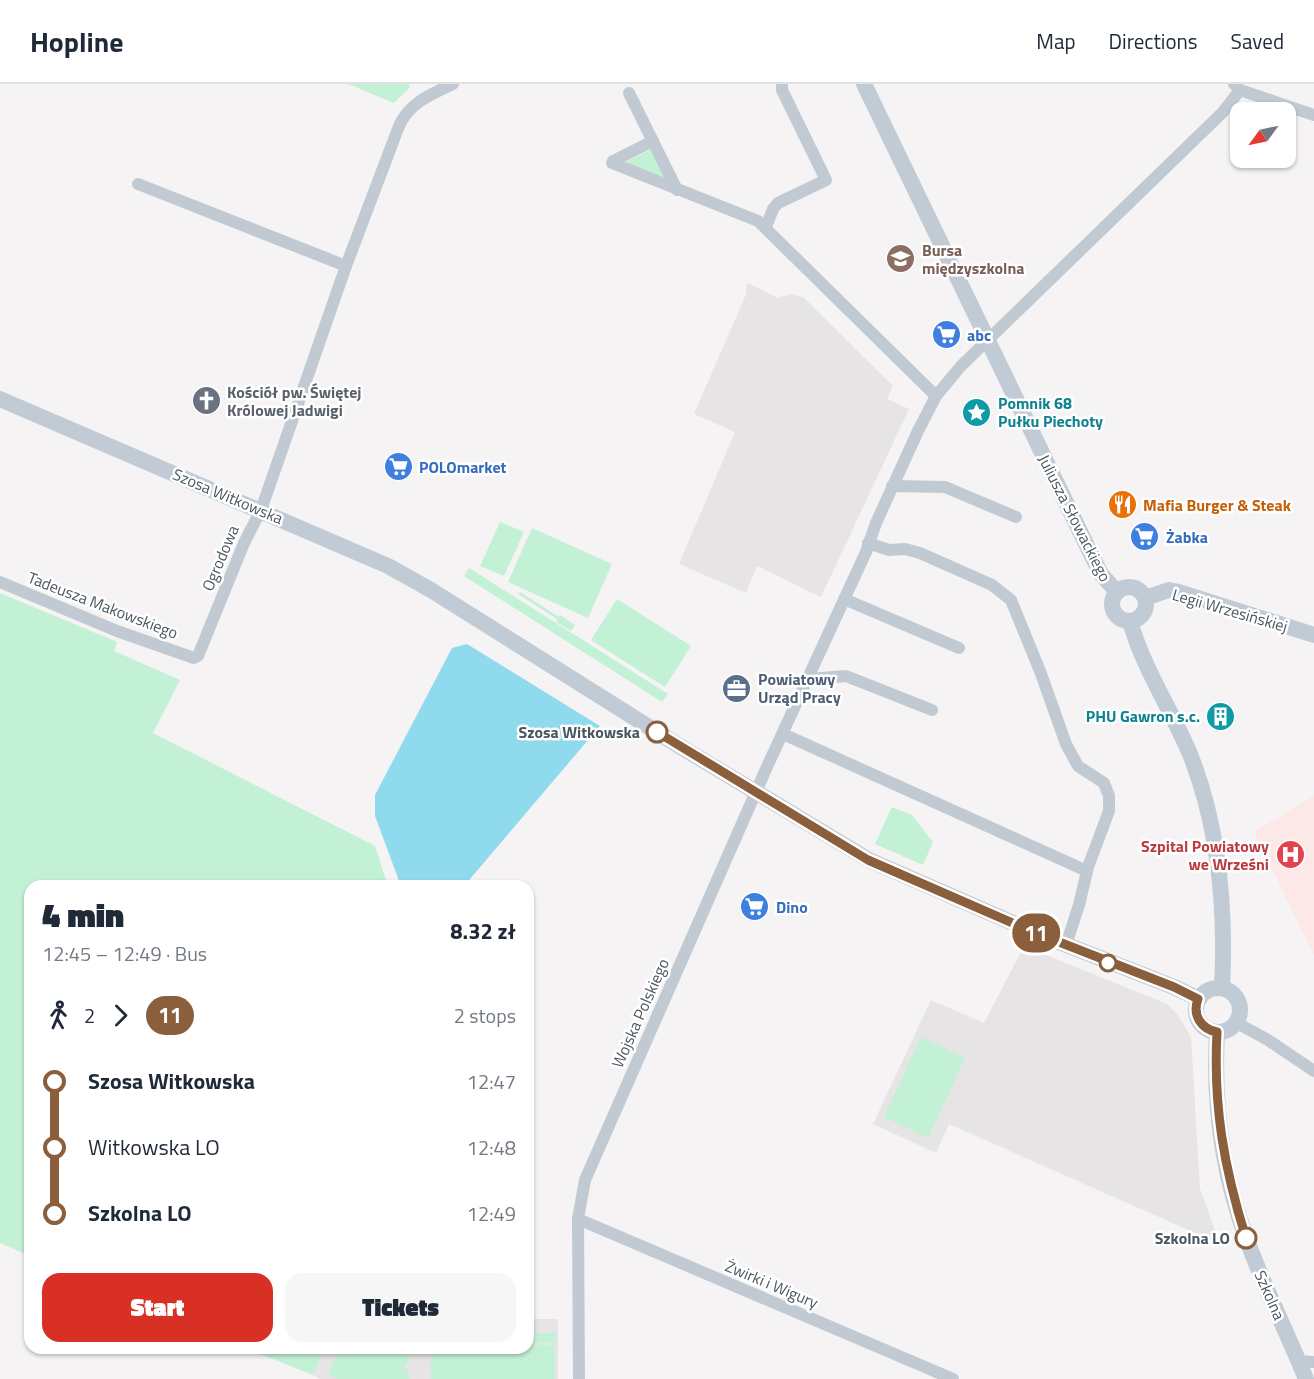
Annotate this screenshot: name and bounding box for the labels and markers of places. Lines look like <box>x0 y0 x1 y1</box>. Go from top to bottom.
place label: Bursa międzyszkolna <box>922 238 1024 280</box>
school or university icon: Bursa międzyszkolna <box>885 243 917 275</box>
supermarket icon: abc <box>930 319 962 351</box>
place label: abc <box>967 323 991 347</box>
place label: Kościół pw. Świętej Królowej Jadwigi <box>227 380 361 422</box>
church icon: Kościół pw. Świętej Królowej Jadwigi <box>190 385 222 417</box>
place label: Pomnik 68 Pułku Piechoty <box>998 391 1103 433</box>
place icon: Pomnik 68 Pułku Piechoty <box>961 396 993 428</box>
supermarket icon: POLOmarket <box>382 451 414 483</box>
place label: POLOmarket <box>419 455 507 479</box>
restaurant icon: Mafia Burger & Steak <box>1106 489 1138 521</box>
place label: Mafia Burger & Steak <box>1143 493 1292 517</box>
supermarket icon: Żabka <box>1129 521 1161 553</box>
place label: Żabka <box>1166 525 1208 549</box>
place label: Powiatowy Urząd Pracy <box>758 667 841 709</box>
office icon: Powiatowy Urząd Pracy <box>721 672 753 704</box>
building icon: PHU Gawron s.c. <box>1205 700 1237 732</box>
place label: PHU Gawron s.c. <box>1086 704 1200 728</box>
place label: Szosa Witkowska <box>519 720 640 744</box>
marker: Szosa Witkowska <box>646 721 668 743</box>
place label: Szpital Powiatowy we Wrześni <box>1141 834 1269 876</box>
hospital icon: Szpital Powiatowy we Wrześni <box>1274 839 1306 871</box>
supermarket icon: Dino <box>739 891 771 923</box>
place label: Dino <box>776 895 808 919</box>
unlabelled marker <box>1099 954 1117 972</box>
place label: Szkolna LO <box>1155 1226 1230 1250</box>
marker: Szkolna LO <box>1235 1227 1257 1249</box>

